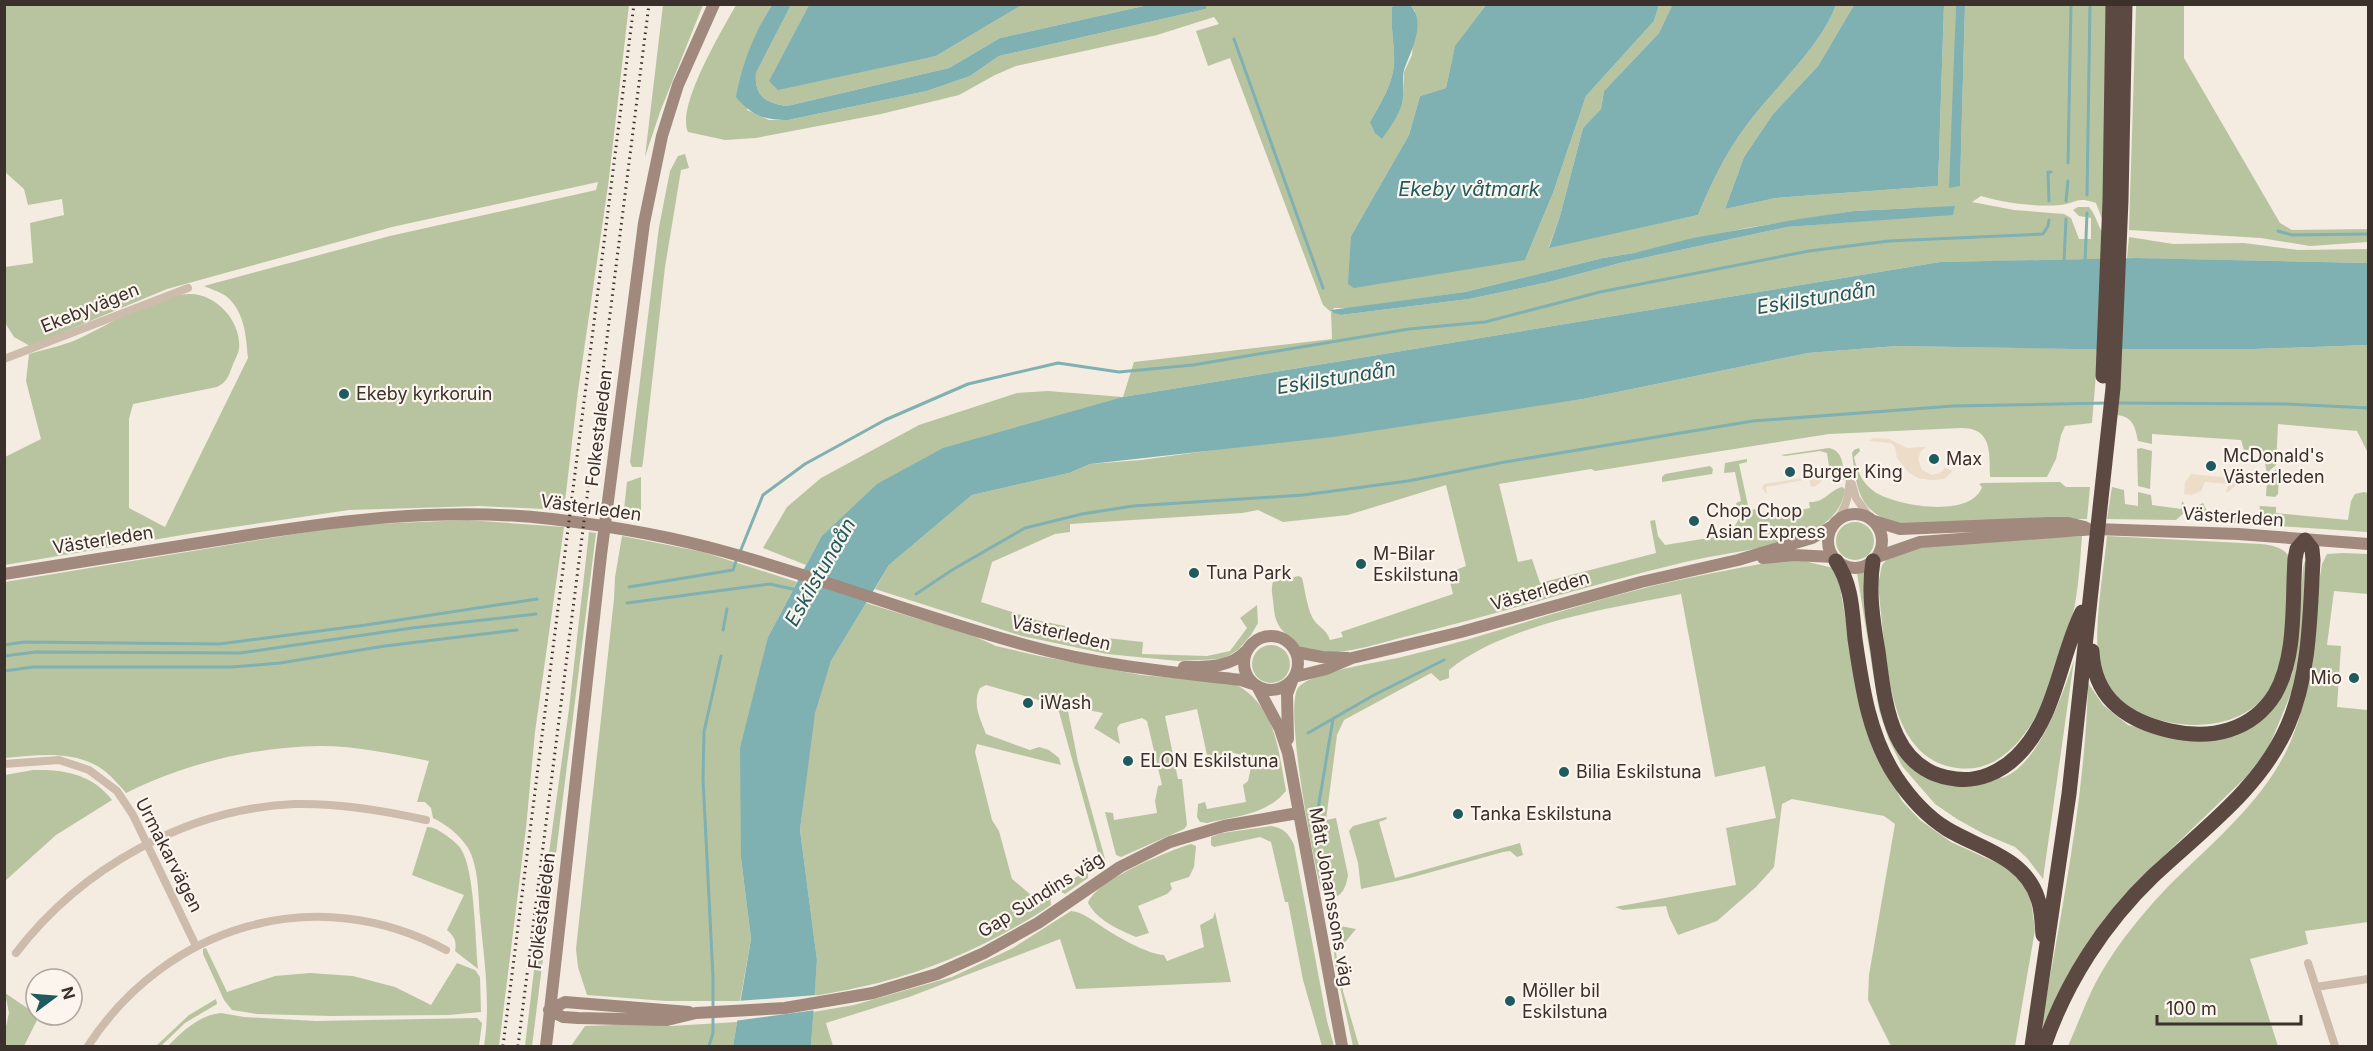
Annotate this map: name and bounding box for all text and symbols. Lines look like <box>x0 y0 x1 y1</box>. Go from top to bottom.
water label: Ekeby våtmark <box>1398 177 1541 201</box>
water label: Eskilstunaån <box>1755 277 1877 319</box>
street label: Ekebyvägen <box>38 278 142 337</box>
water label: Eskilstunaån <box>1275 357 1397 399</box>
street label: Folkestaleden <box>581 368 616 488</box>
place label: Ekeby kyrkoruin <box>356 383 492 404</box>
marker: Ekeby kyrkoruin <box>337 387 351 401</box>
place label: McDonald's Västerleden <box>2223 445 2325 487</box>
place label: Max <box>1946 448 1982 469</box>
marker: Max <box>1927 452 1941 466</box>
marker: McDonald's Västerleden <box>2204 459 2218 473</box>
place label: Burger King <box>1802 461 1903 482</box>
marker: Burger King <box>1783 465 1797 479</box>
street label: Västerleden <box>539 490 643 525</box>
place label: Chop Chop Asian Express <box>1706 500 1826 542</box>
street label: Västerleden <box>2182 502 2284 531</box>
water label: Eskilstunaån <box>780 514 860 630</box>
marker: Chop Chop Asian Express <box>1687 514 1701 528</box>
street label: Västerleden <box>51 521 155 558</box>
place label: M-Bilar Eskilstuna <box>1373 543 1459 585</box>
marker: M-Bilar Eskilstuna <box>1354 557 1368 571</box>
place label: Tuna Park <box>1206 562 1291 583</box>
marker: Tuna Park <box>1187 566 1201 580</box>
street label: Västerleden <box>1488 566 1592 615</box>
street label: Västerleden <box>1009 611 1113 654</box>
place label: Mio <box>2311 667 2342 688</box>
marker: Mio <box>2347 671 2361 685</box>
place label: iWash <box>1040 692 1091 713</box>
marker: iWash <box>1021 696 1035 710</box>
place label: ELON Eskilstuna <box>1140 750 1279 771</box>
marker: ELON Eskilstuna <box>1121 754 1135 768</box>
place label: Bilia Eskilstuna <box>1576 761 1702 782</box>
marker: Bilia Eskilstuna <box>1557 765 1571 779</box>
street label: Urmakarvägen <box>132 794 207 916</box>
place label: Tanka Eskilstuna <box>1470 803 1612 824</box>
street label: Mått Johanssons väg <box>1305 806 1358 988</box>
marker: Tanka Eskilstuna <box>1451 807 1465 821</box>
street label: Gap Sundins väg <box>974 847 1107 942</box>
street label: Folkestaleden <box>524 851 559 971</box>
north arrow <box>24 967 84 1027</box>
place label: Möller bil Eskilstuna <box>1522 980 1608 1022</box>
text: N <box>57 984 80 1001</box>
scale bar <box>2157 988 2301 1026</box>
marker: Möller bil Eskilstuna <box>1503 994 1517 1008</box>
text: 100 m <box>2166 998 2217 1019</box>

